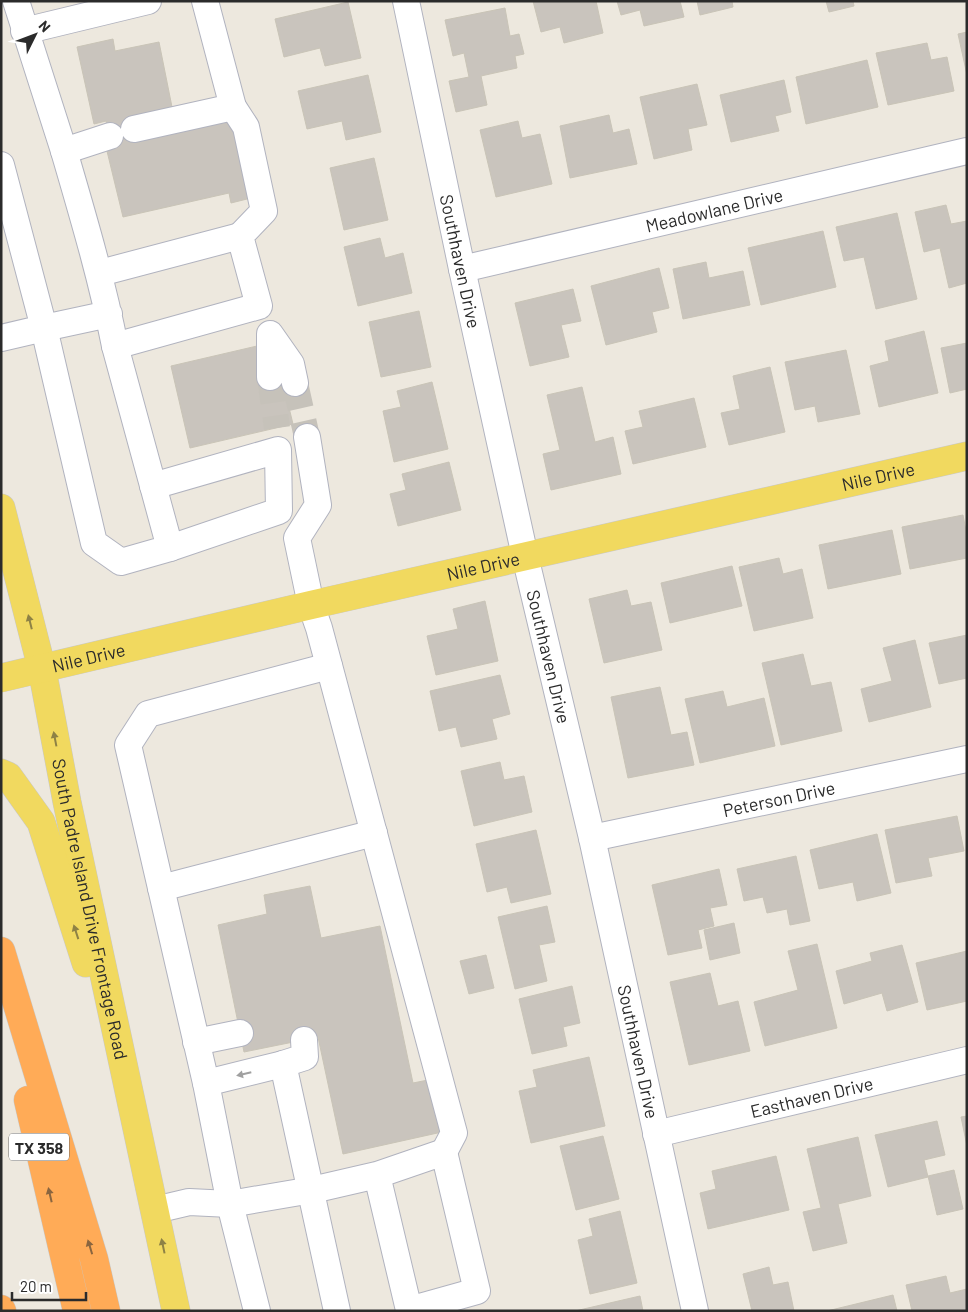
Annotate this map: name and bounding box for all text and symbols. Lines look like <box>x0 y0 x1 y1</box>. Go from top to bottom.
north arrow <box>10 10 60 60</box>
text: N <box>36 17 54 35</box>
street label: Meadowlane Drive <box>643 183 785 237</box>
street label: Southhaven Drive <box>436 192 486 330</box>
street label: Nile Drive <box>839 457 917 495</box>
street label: Nile Drive <box>444 547 522 585</box>
street label: Southhaven Drive <box>522 588 575 725</box>
one-way arrow <box>26 614 34 629</box>
street label: Nile Drive <box>50 638 127 677</box>
one-way arrow <box>51 731 59 747</box>
street label: South Padre Island Drive Frontage Road <box>48 757 133 1062</box>
street label: Peterson Drive <box>721 776 837 821</box>
one-way arrow <box>72 925 80 940</box>
street label: Southhaven Drive <box>613 983 664 1120</box>
one-way arrow <box>237 1070 252 1078</box>
street label: Easthaven Drive <box>748 1072 875 1122</box>
road number: TX 358 <box>9 1134 69 1160</box>
one-way arrow <box>46 1188 54 1203</box>
one-way arrow <box>158 1237 166 1253</box>
one-way arrow <box>85 1239 93 1254</box>
scale bar <box>12 1270 86 1302</box>
text: 20 m <box>20 1277 52 1295</box>

